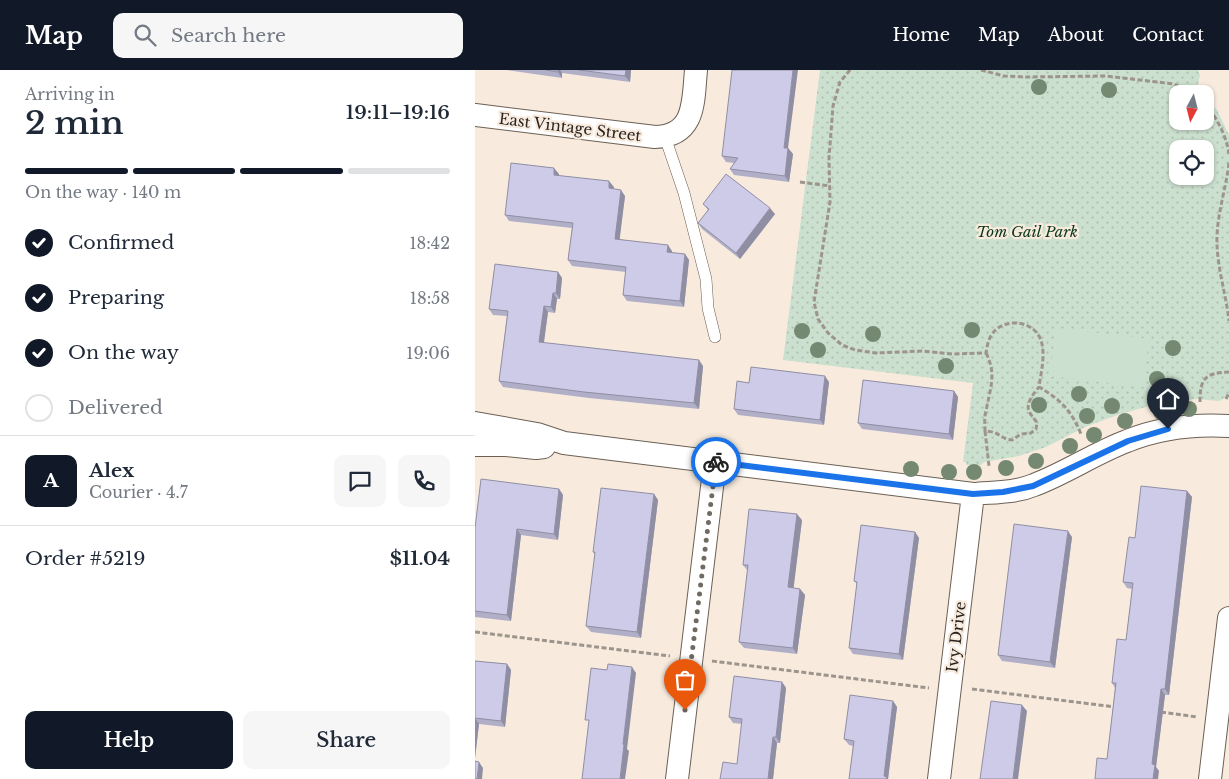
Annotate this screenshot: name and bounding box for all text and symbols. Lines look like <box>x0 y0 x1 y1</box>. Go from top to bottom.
search box <box>113 13 463 58</box>
text: Map <box>25 21 83 50</box>
icon: search <box>131 21 159 49</box>
text: Search here <box>171 24 286 47</box>
text: Home <box>892 24 950 46</box>
text: Map <box>978 24 1020 46</box>
text: About <box>1048 24 1104 46</box>
text: Contact <box>1132 24 1204 46</box>
text: Arriving in <box>25 84 115 104</box>
north arrow <box>1169 85 1214 130</box>
map controls <box>1169 85 1214 185</box>
text: 19:11–19:16 <box>346 101 450 124</box>
text: 2 min <box>25 103 124 143</box>
street label: East Vintage Street <box>498 109 643 145</box>
button: locate <box>1169 140 1214 185</box>
text: On the way · 140 m <box>25 182 181 202</box>
park label: Tom Gail Park <box>976 222 1078 241</box>
icon: check <box>25 229 53 257</box>
text: Confirmed <box>68 231 174 254</box>
text: 18:42 <box>409 233 450 253</box>
icon: check <box>25 284 53 312</box>
text: Preparing <box>68 286 164 309</box>
text: 18:58 <box>410 288 450 308</box>
icon: check <box>25 339 53 367</box>
text: On the way <box>68 341 179 364</box>
text: 19:06 <box>406 343 450 363</box>
pin <box>1147 378 1189 429</box>
icon: home <box>1154 385 1182 413</box>
text: Delivered <box>68 396 163 419</box>
courier <box>691 437 741 487</box>
icon: bike <box>702 448 730 476</box>
button: chat <box>334 455 386 507</box>
button: phone <box>398 455 450 507</box>
text: Alex <box>89 459 134 482</box>
text: A <box>43 469 59 492</box>
text: Courier · 4.7 <box>89 482 188 502</box>
text: Order #5219 <box>25 547 145 570</box>
text: $11.04 <box>390 547 450 570</box>
street label: Ivy Drive <box>942 600 970 674</box>
pin <box>664 659 706 710</box>
icon: bag <box>671 666 699 694</box>
button: Help <box>25 711 233 769</box>
button: Share <box>243 711 450 769</box>

